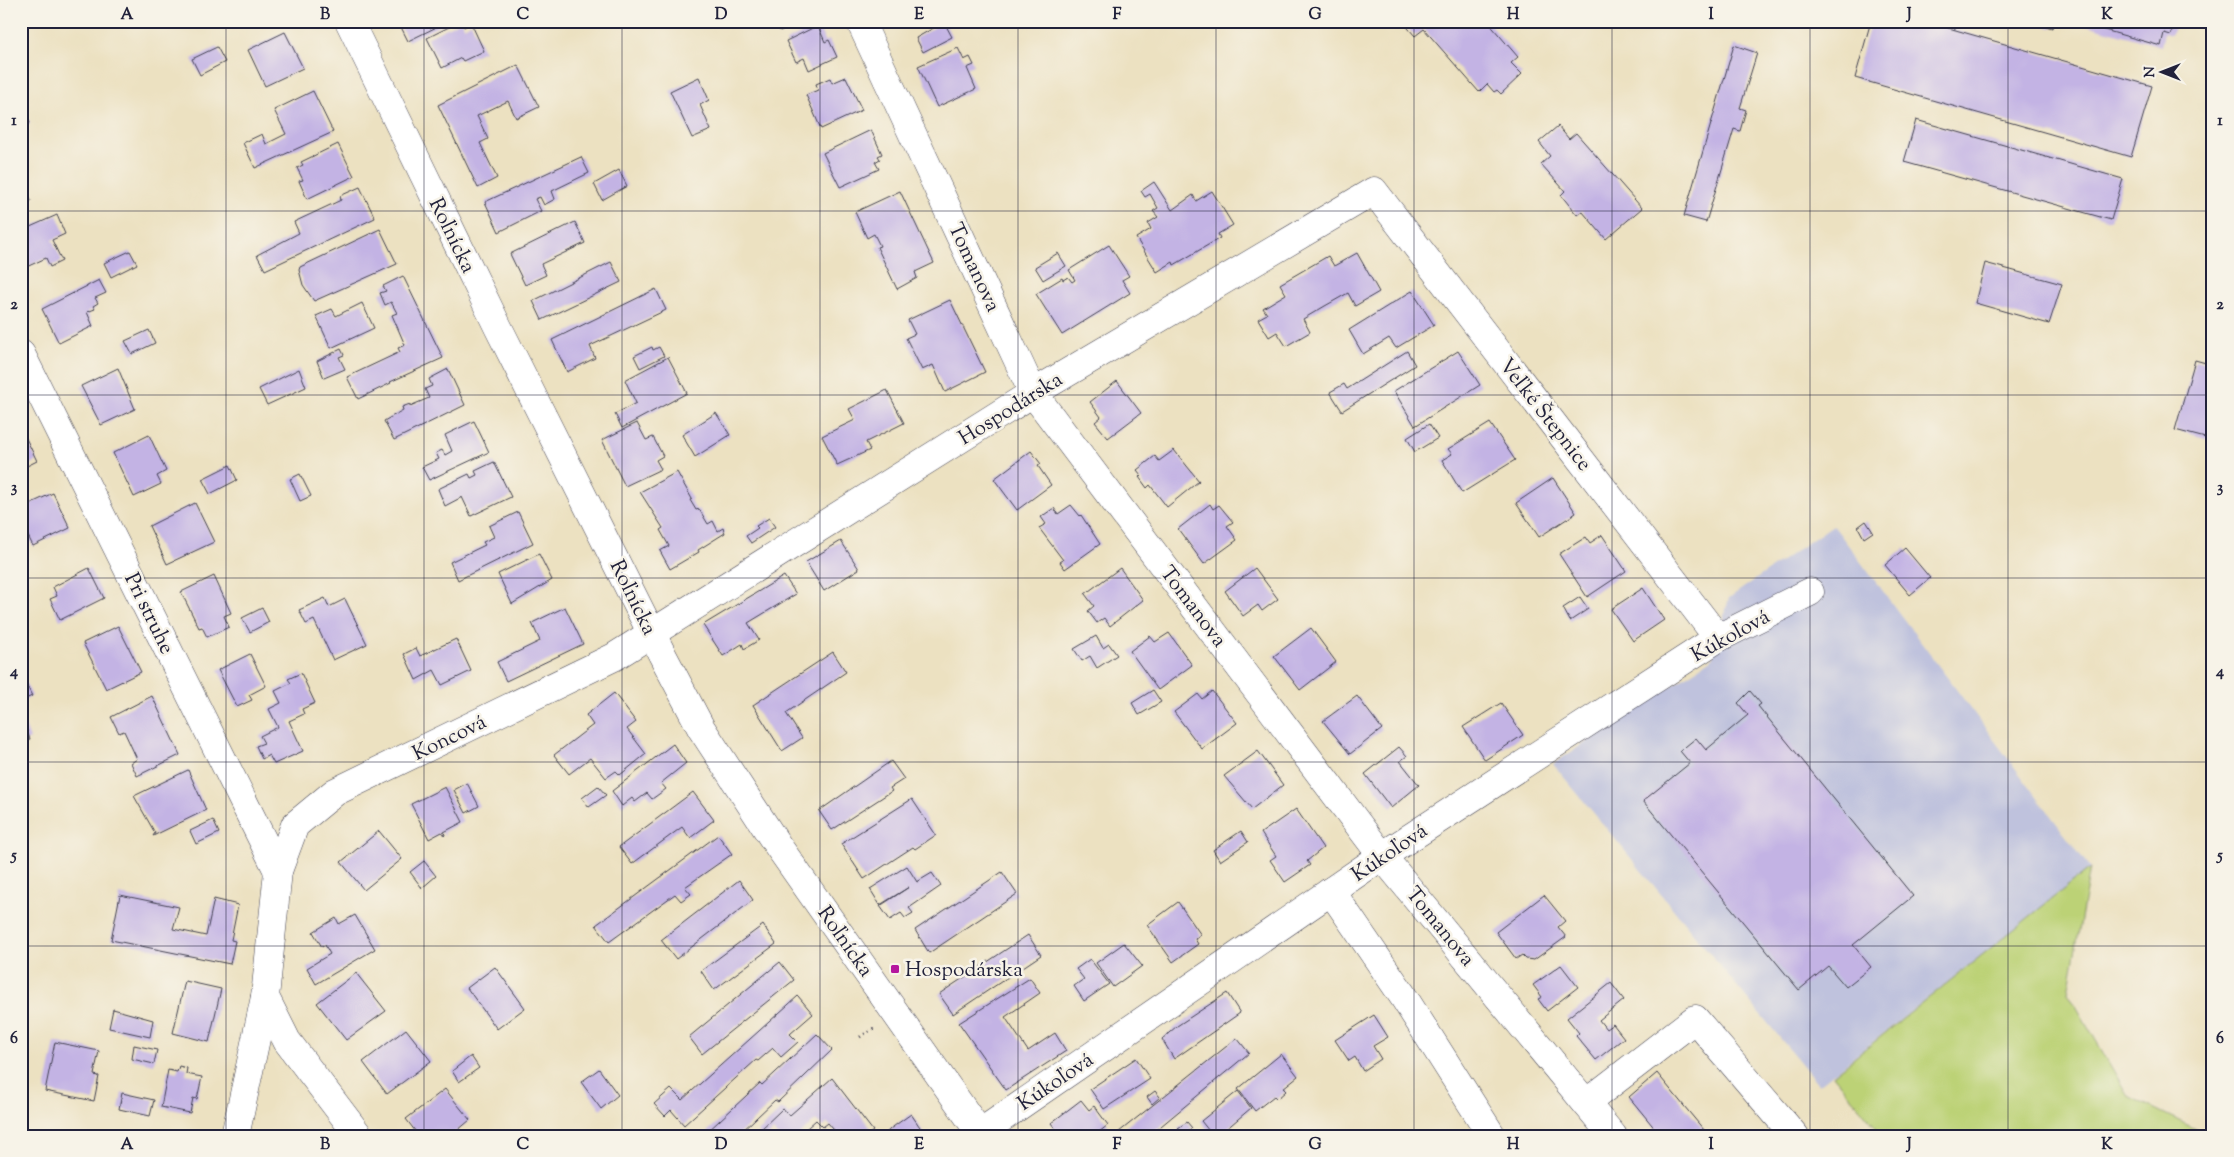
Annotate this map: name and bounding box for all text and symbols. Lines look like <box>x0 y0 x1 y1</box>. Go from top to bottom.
text: A <box>121 4 134 27</box>
text: B <box>320 4 330 27</box>
text: C <box>517 4 530 27</box>
text: D <box>715 4 728 27</box>
text: E <box>914 4 924 27</box>
text: F <box>1113 4 1122 27</box>
text: G <box>1308 4 1322 27</box>
text: H <box>1507 4 1520 27</box>
text: I <box>1708 4 1714 27</box>
text: J <box>1905 4 1912 27</box>
text: K <box>2101 4 2113 27</box>
north arrow <box>2136 48 2186 98</box>
text: N <box>2141 66 2161 78</box>
text: 1 <box>11 110 17 133</box>
text: 1 <box>2217 110 2223 133</box>
street label: Roľnícka <box>420 193 482 279</box>
street label: Tomanova <box>939 218 1007 318</box>
text: 2 <box>10 294 18 317</box>
text: 2 <box>2216 294 2224 317</box>
street label: Veľké Štepnice <box>1491 352 1598 478</box>
street label: Hospodárska <box>953 366 1069 454</box>
text: 3 <box>11 477 18 500</box>
text: 3 <box>2217 477 2224 500</box>
street label: Roľnícka <box>601 555 663 641</box>
street label: Tomanova <box>1152 560 1233 654</box>
street label: Pri struhe <box>116 568 181 660</box>
street label: Kúkoľová <box>1686 603 1776 671</box>
text: 4 <box>9 661 18 684</box>
text: 4 <box>2215 661 2224 684</box>
street label: Koncová <box>408 708 492 770</box>
street label: Kúkoľová <box>1346 817 1434 890</box>
text: 5 <box>9 845 17 868</box>
text: 5 <box>2215 845 2223 868</box>
street label: Tomanova <box>1398 881 1481 974</box>
street label: Roľnícka <box>809 901 880 984</box>
place label: Hospodárska <box>905 956 1023 986</box>
marker: Hospodárska <box>889 963 901 975</box>
text: 6 <box>10 1028 18 1051</box>
text: 6 <box>2216 1028 2224 1051</box>
street label: Kúkoľová <box>1012 1046 1100 1119</box>
text: A <box>121 1134 134 1157</box>
text: B <box>320 1134 330 1157</box>
text: C <box>517 1134 530 1157</box>
text: D <box>715 1134 728 1157</box>
text: E <box>914 1134 924 1157</box>
text: F <box>1113 1134 1122 1157</box>
text: G <box>1308 1134 1322 1157</box>
text: H <box>1507 1134 1520 1157</box>
text: I <box>1708 1134 1714 1157</box>
text: J <box>1905 1134 1912 1157</box>
text: K <box>2101 1134 2113 1157</box>

